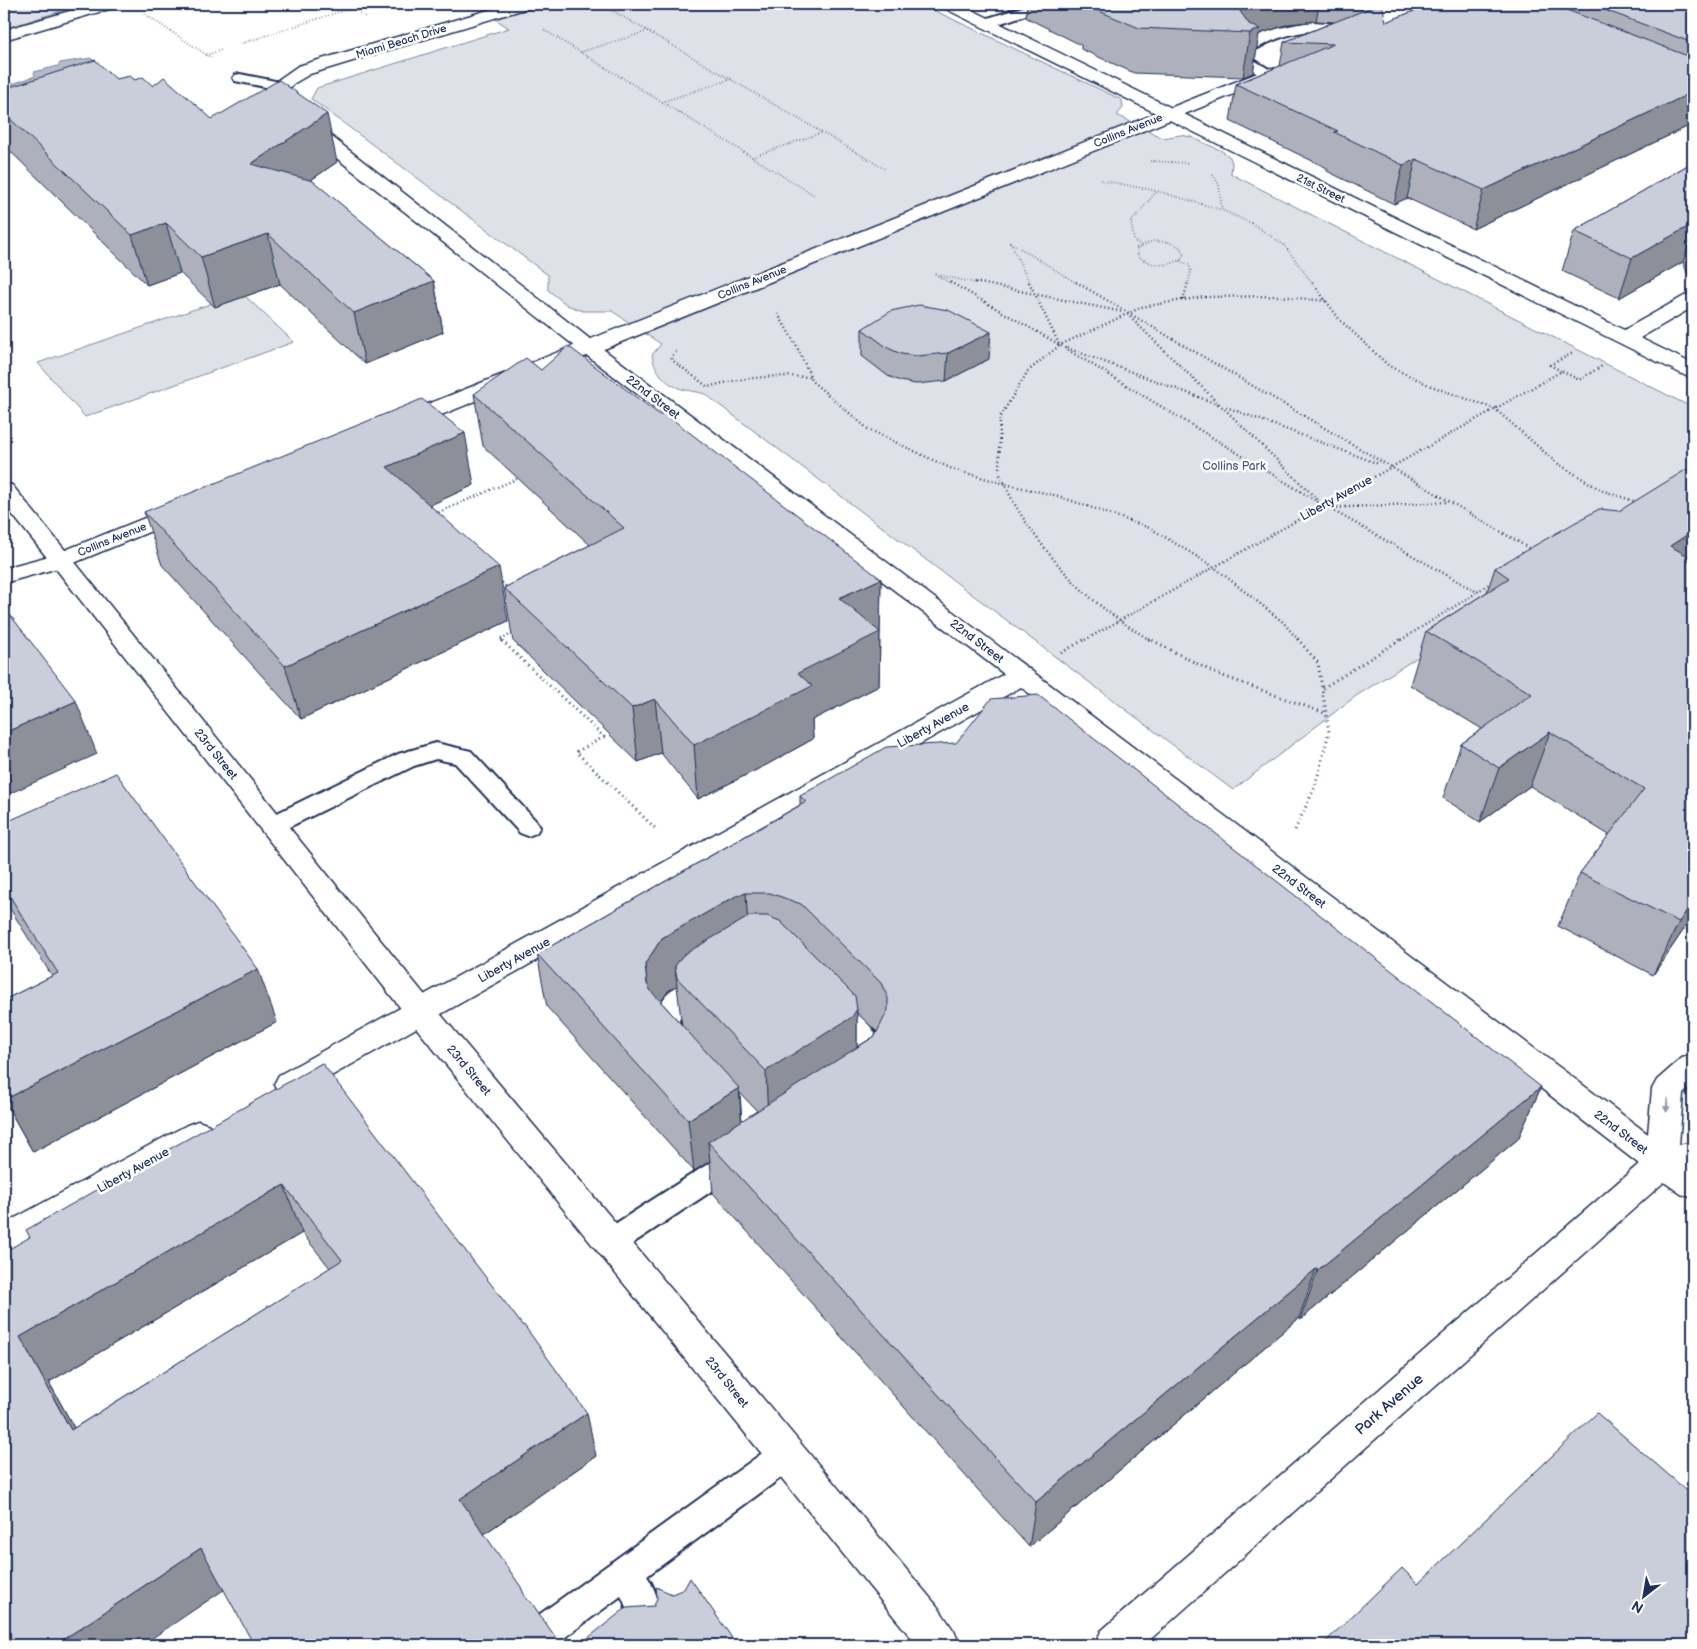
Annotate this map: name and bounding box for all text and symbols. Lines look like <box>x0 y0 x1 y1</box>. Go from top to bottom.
street label: Miami Beach Drive <box>354 21 448 61</box>
street label: Collins Avenue <box>1092 111 1165 150</box>
street label: 21st Street <box>1294 171 1348 206</box>
street label: Collins Avenue <box>716 263 789 302</box>
street label: 22nd Street <box>623 372 683 423</box>
park label: Collins Park <box>1202 459 1266 474</box>
street label: Liberty Avenue <box>1298 473 1375 524</box>
street label: Collins Avenue <box>76 520 149 559</box>
street label: 22nd Street <box>947 616 1007 667</box>
street label: Liberty Avenue <box>895 700 972 751</box>
street label: 23rd Street <box>191 726 241 783</box>
street label: 22nd Street <box>1269 861 1329 912</box>
street label: Liberty Avenue <box>476 935 553 986</box>
street label: 23rd Street <box>443 1042 494 1099</box>
one-way arrow <box>1663 1097 1671 1113</box>
street label: 22nd Street <box>1591 1107 1651 1158</box>
street label: Liberty Avenue <box>95 1145 172 1196</box>
street label: 23rd Street <box>702 1354 752 1411</box>
street label: Park Avenue <box>1351 1369 1428 1439</box>
north arrow <box>1620 1572 1670 1622</box>
text: N <box>1629 1597 1646 1617</box>

